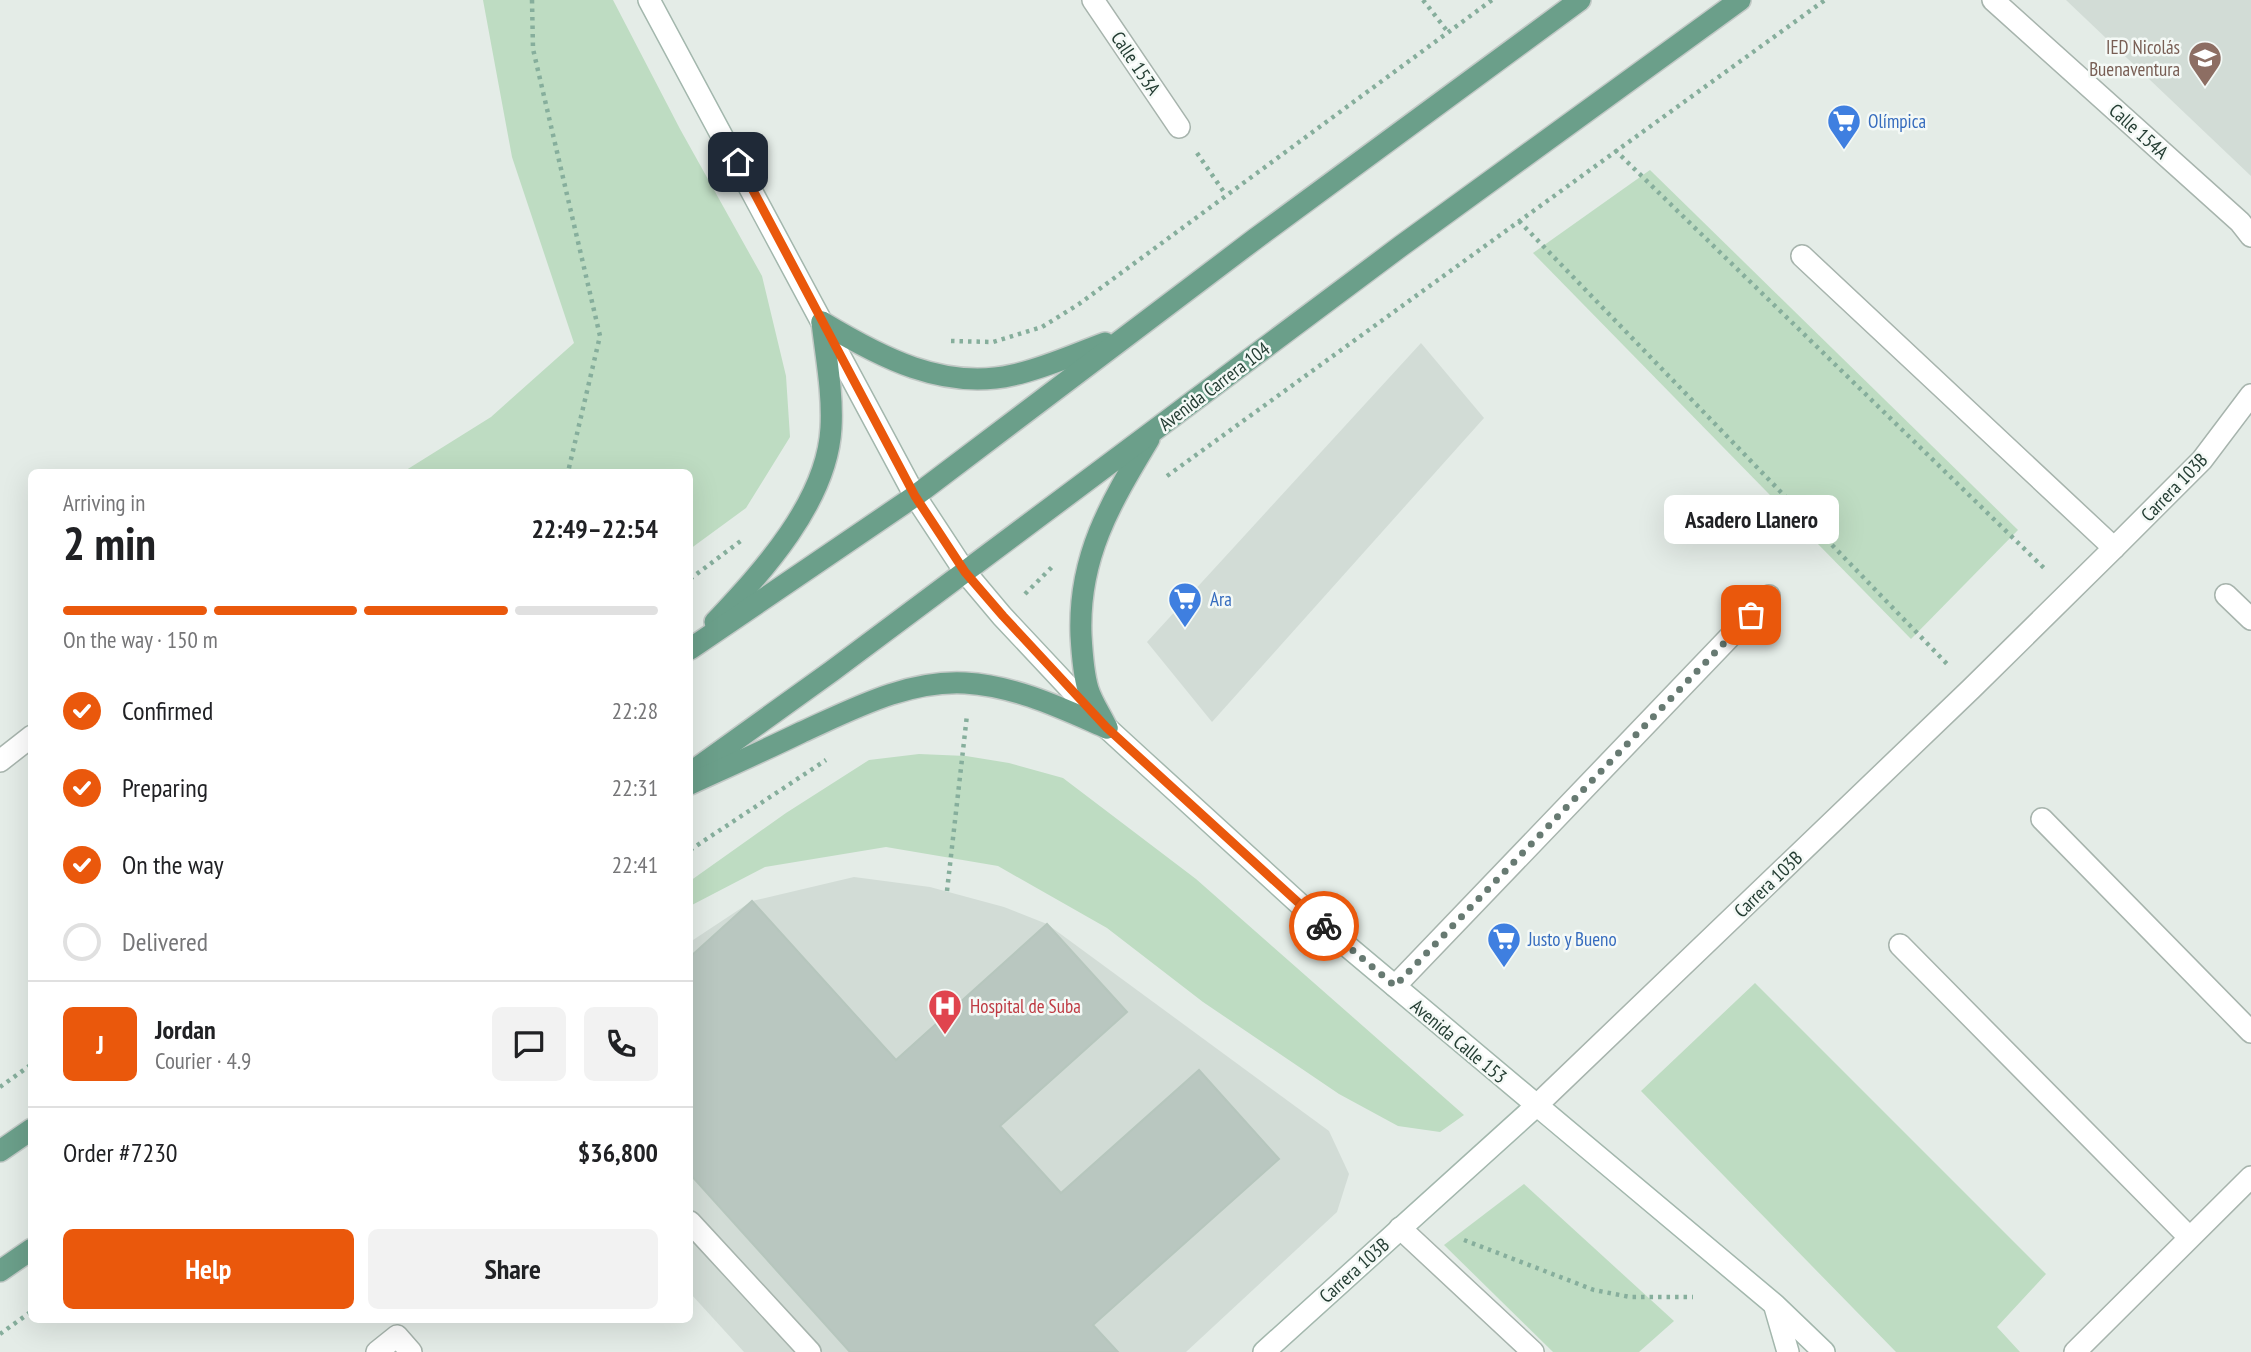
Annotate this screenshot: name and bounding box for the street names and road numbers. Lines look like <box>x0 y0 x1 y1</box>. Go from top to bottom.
street label: Calle 153A <box>1106 27 1166 99</box>
street label: Calle 154A <box>2104 98 2174 164</box>
street label: Avenida Carrera 104 <box>1154 336 1275 436</box>
street label: Carrera 103B <box>2136 448 2212 526</box>
street label: Carrera 103B <box>1729 846 1807 922</box>
street label: Avenida Calle 153 <box>1406 994 1512 1088</box>
street label: Carrera 103B <box>1314 1232 1394 1308</box>

